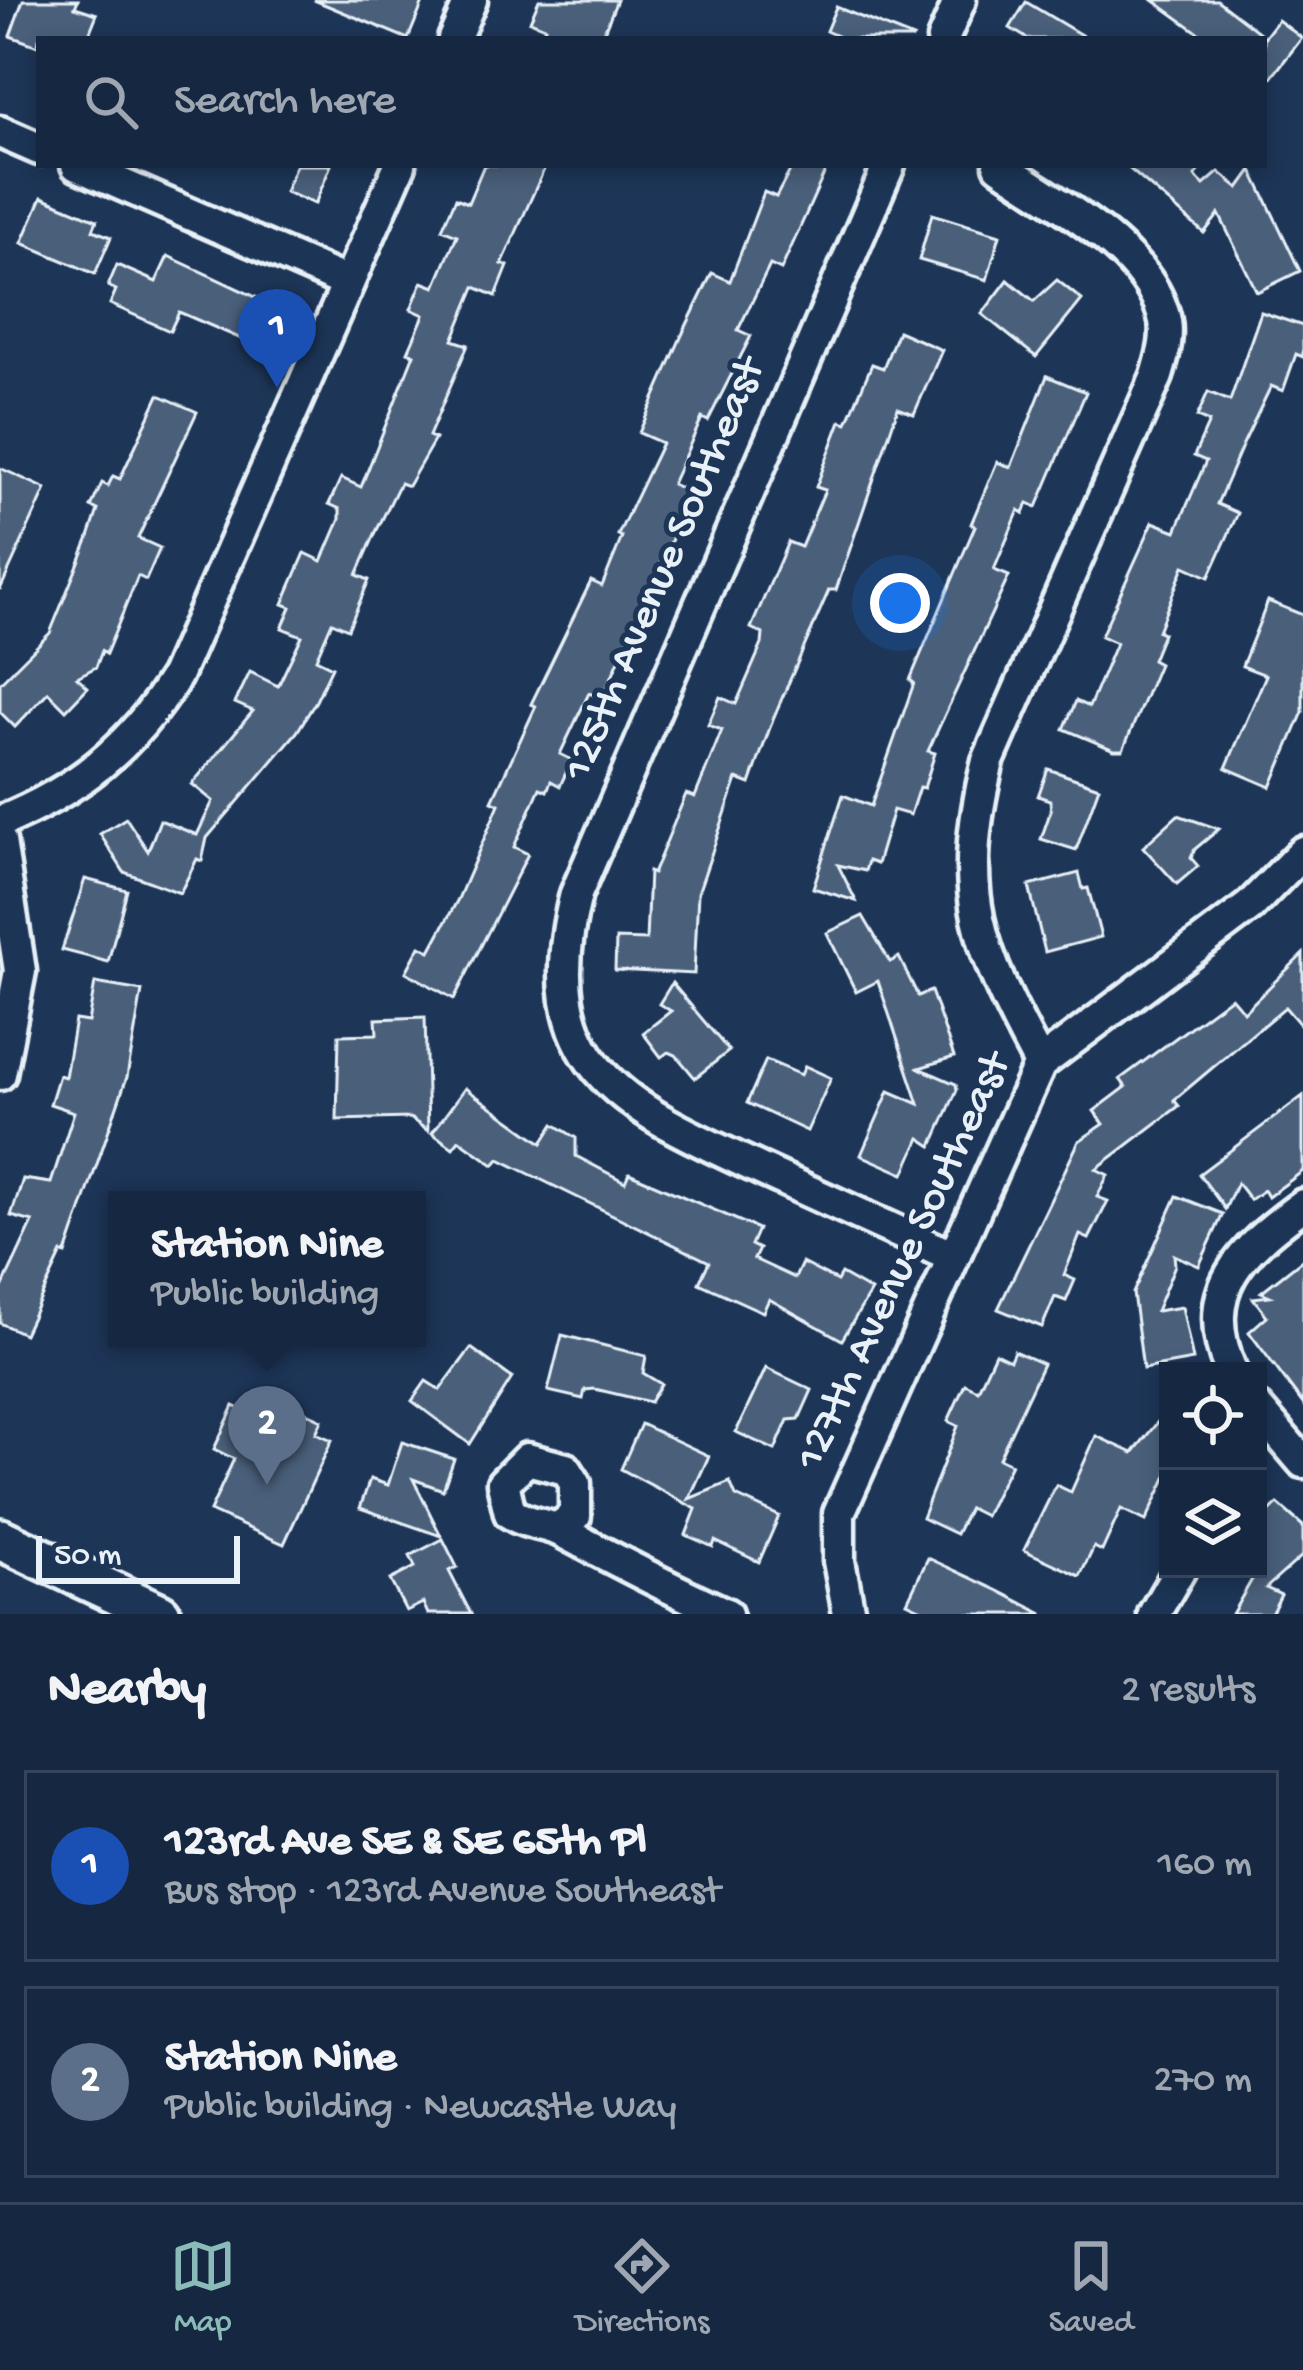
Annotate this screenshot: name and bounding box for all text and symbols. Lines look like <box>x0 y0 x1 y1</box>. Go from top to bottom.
search box <box>36 36 1267 168</box>
icon: search <box>78 69 144 135</box>
text: Search here <box>174 76 396 129</box>
pin: 1 <box>238 289 316 388</box>
street label: 125th Avenue Southeast <box>552 347 781 790</box>
your location <box>870 573 930 633</box>
street label: 127th Avenue Southeast <box>785 1042 1026 1480</box>
popup <box>108 1191 426 1347</box>
text: Station Nine <box>151 1220 383 1273</box>
text: Public building <box>151 1273 379 1319</box>
map controls <box>1159 1362 1267 1578</box>
button: locate <box>1159 1362 1267 1470</box>
pin: 2 <box>228 1386 306 1485</box>
button: layers <box>1159 1470 1267 1578</box>
scale bar <box>36 1530 240 1583</box>
text: 50 m <box>54 1538 121 1576</box>
text: Nearby <box>48 1662 206 1722</box>
text: 2 results <box>1121 1669 1255 1715</box>
text: 123rd Ave SE & SE 65th Pl <box>165 1817 647 1870</box>
text: 1 <box>82 1843 98 1889</box>
text: 160 m <box>1157 1843 1252 1889</box>
text: Bus stop · 123rd Avenue Southeast <box>165 1870 720 1916</box>
text: Station Nine <box>165 2033 396 2086</box>
text: 2 <box>80 2059 100 2105</box>
text: 270 m <box>1154 2059 1252 2105</box>
text: Public building · Newcastle Way <box>165 2086 677 2132</box>
tab: Map <box>170 2233 236 2343</box>
tab: Directions <box>575 2233 709 2343</box>
tab: Saved <box>1049 2233 1133 2343</box>

